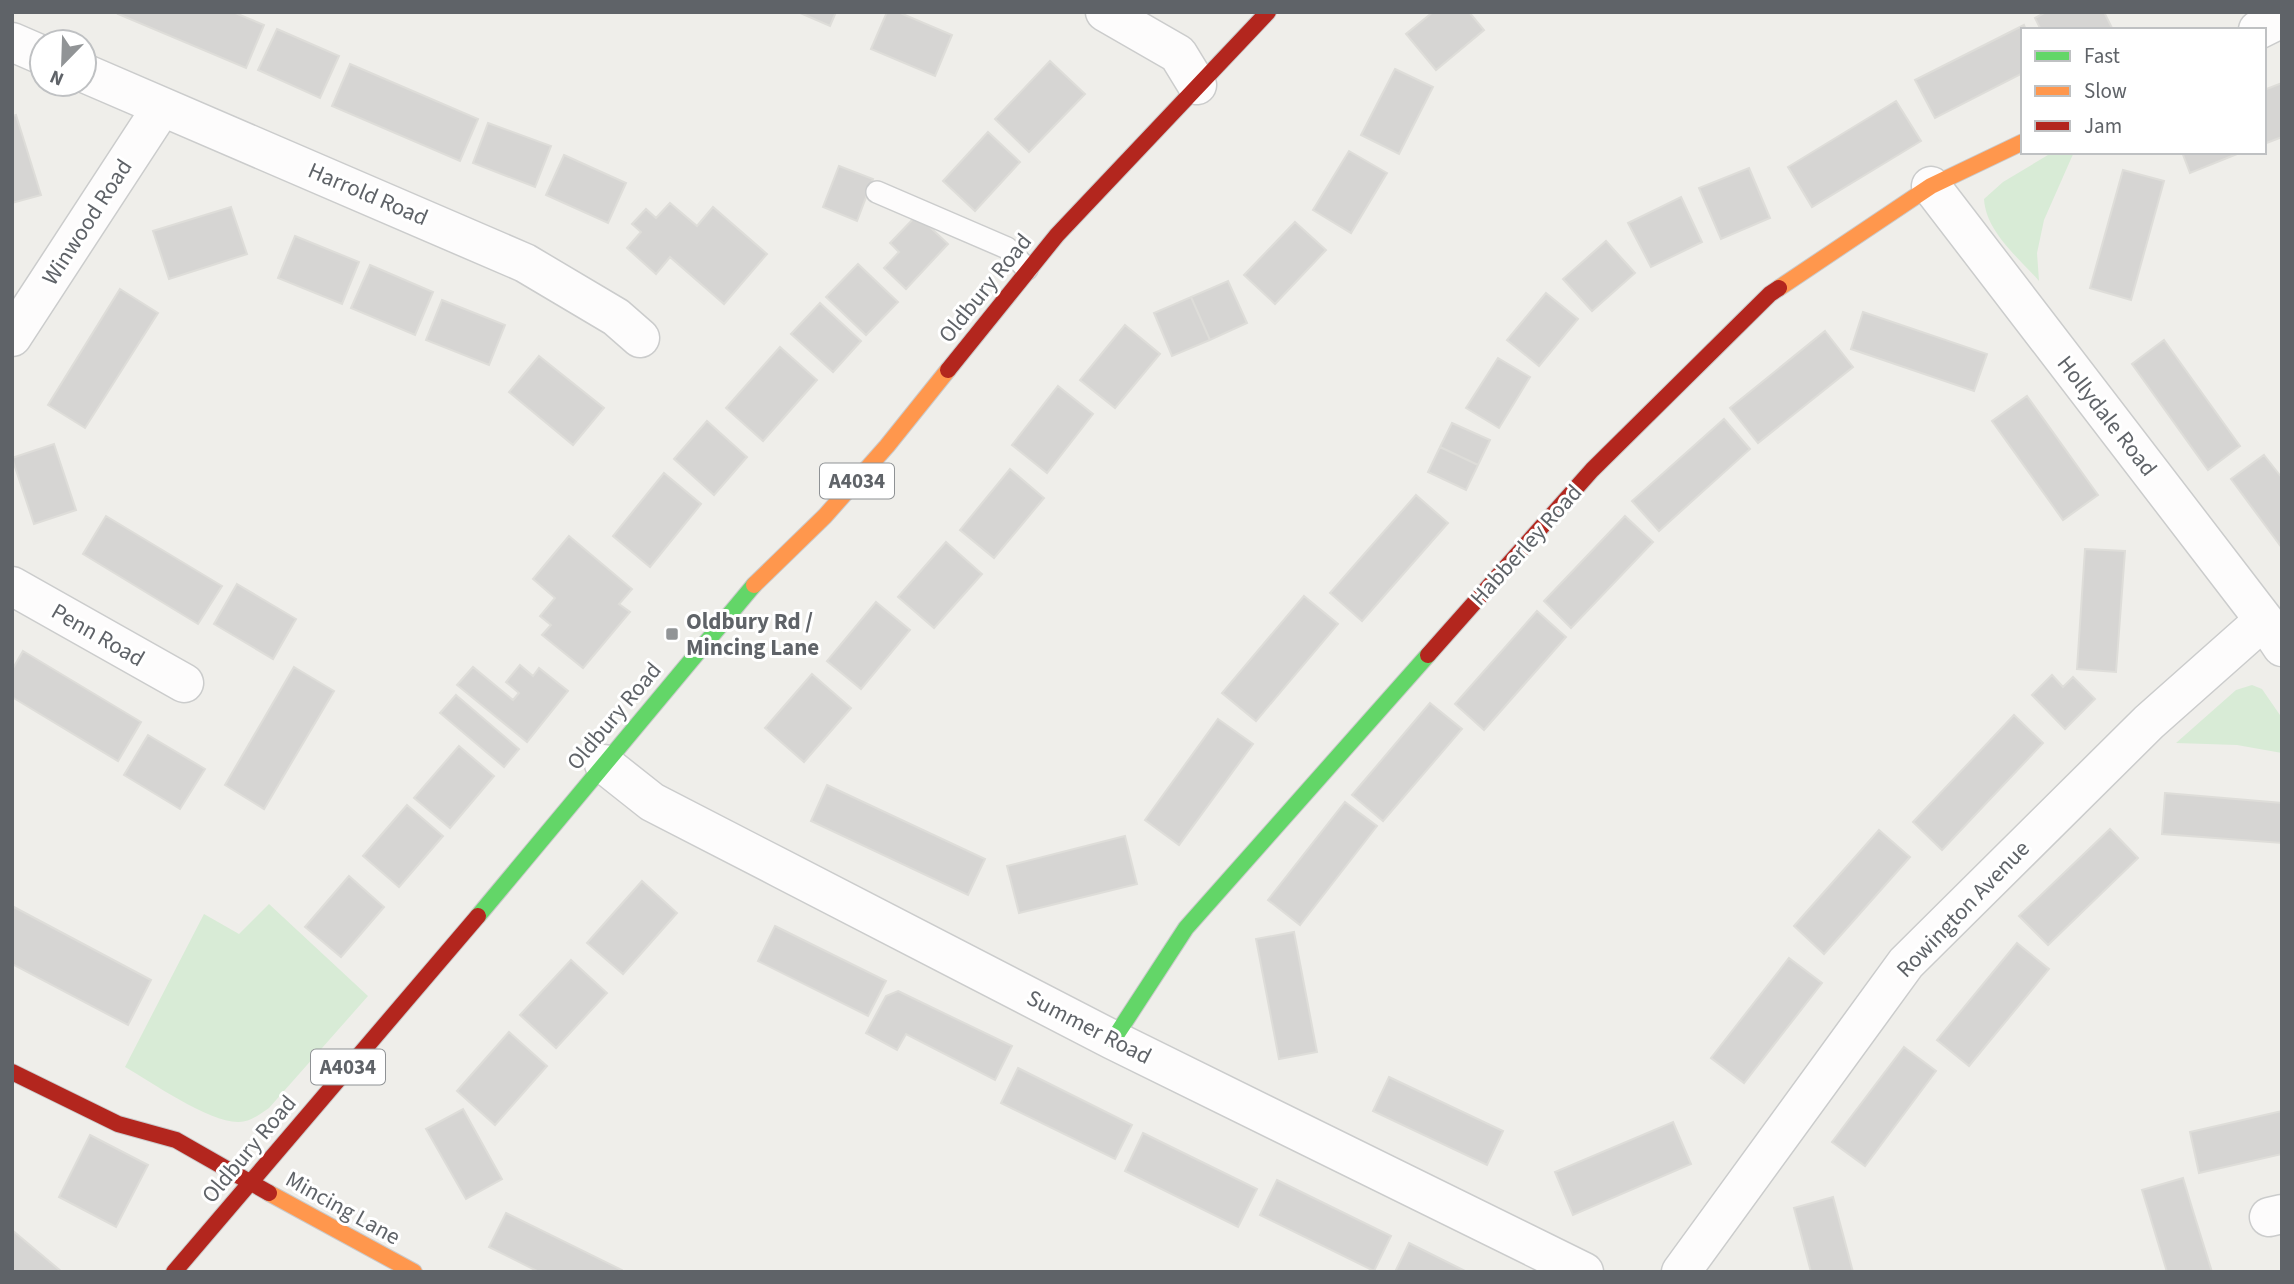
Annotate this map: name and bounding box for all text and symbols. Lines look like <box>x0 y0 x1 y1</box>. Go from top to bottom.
north arrow <box>28 28 98 98</box>
legend <box>2021 28 2266 154</box>
text: Fast <box>2084 41 2120 71</box>
text: N <box>46 62 68 92</box>
text: Slow <box>2084 76 2127 106</box>
text: Jam <box>2084 111 2122 141</box>
street label: Winwood Road <box>34 152 140 292</box>
street label: Harrold Road <box>303 154 433 234</box>
street label: Oldbury Road <box>931 226 1039 350</box>
street label: Hollydale Road <box>2049 349 2165 483</box>
road number: A4034 <box>820 463 894 498</box>
street label: Habberley Road <box>1462 477 1590 613</box>
street label: Penn Road <box>45 595 151 675</box>
place label: Oldbury Rd / Mincing Lane <box>686 605 819 664</box>
marker: Oldbury Rd / Mincing Lane <box>664 626 680 642</box>
street label: Oldbury Road <box>559 655 669 777</box>
street label: Rowington Avenue <box>1889 833 2037 985</box>
street label: Summer Road <box>1021 981 1157 1073</box>
road number: A4034 <box>311 1050 385 1084</box>
street label: Oldbury Road <box>194 1088 304 1210</box>
street label: Mincing Lane <box>280 1163 406 1253</box>

